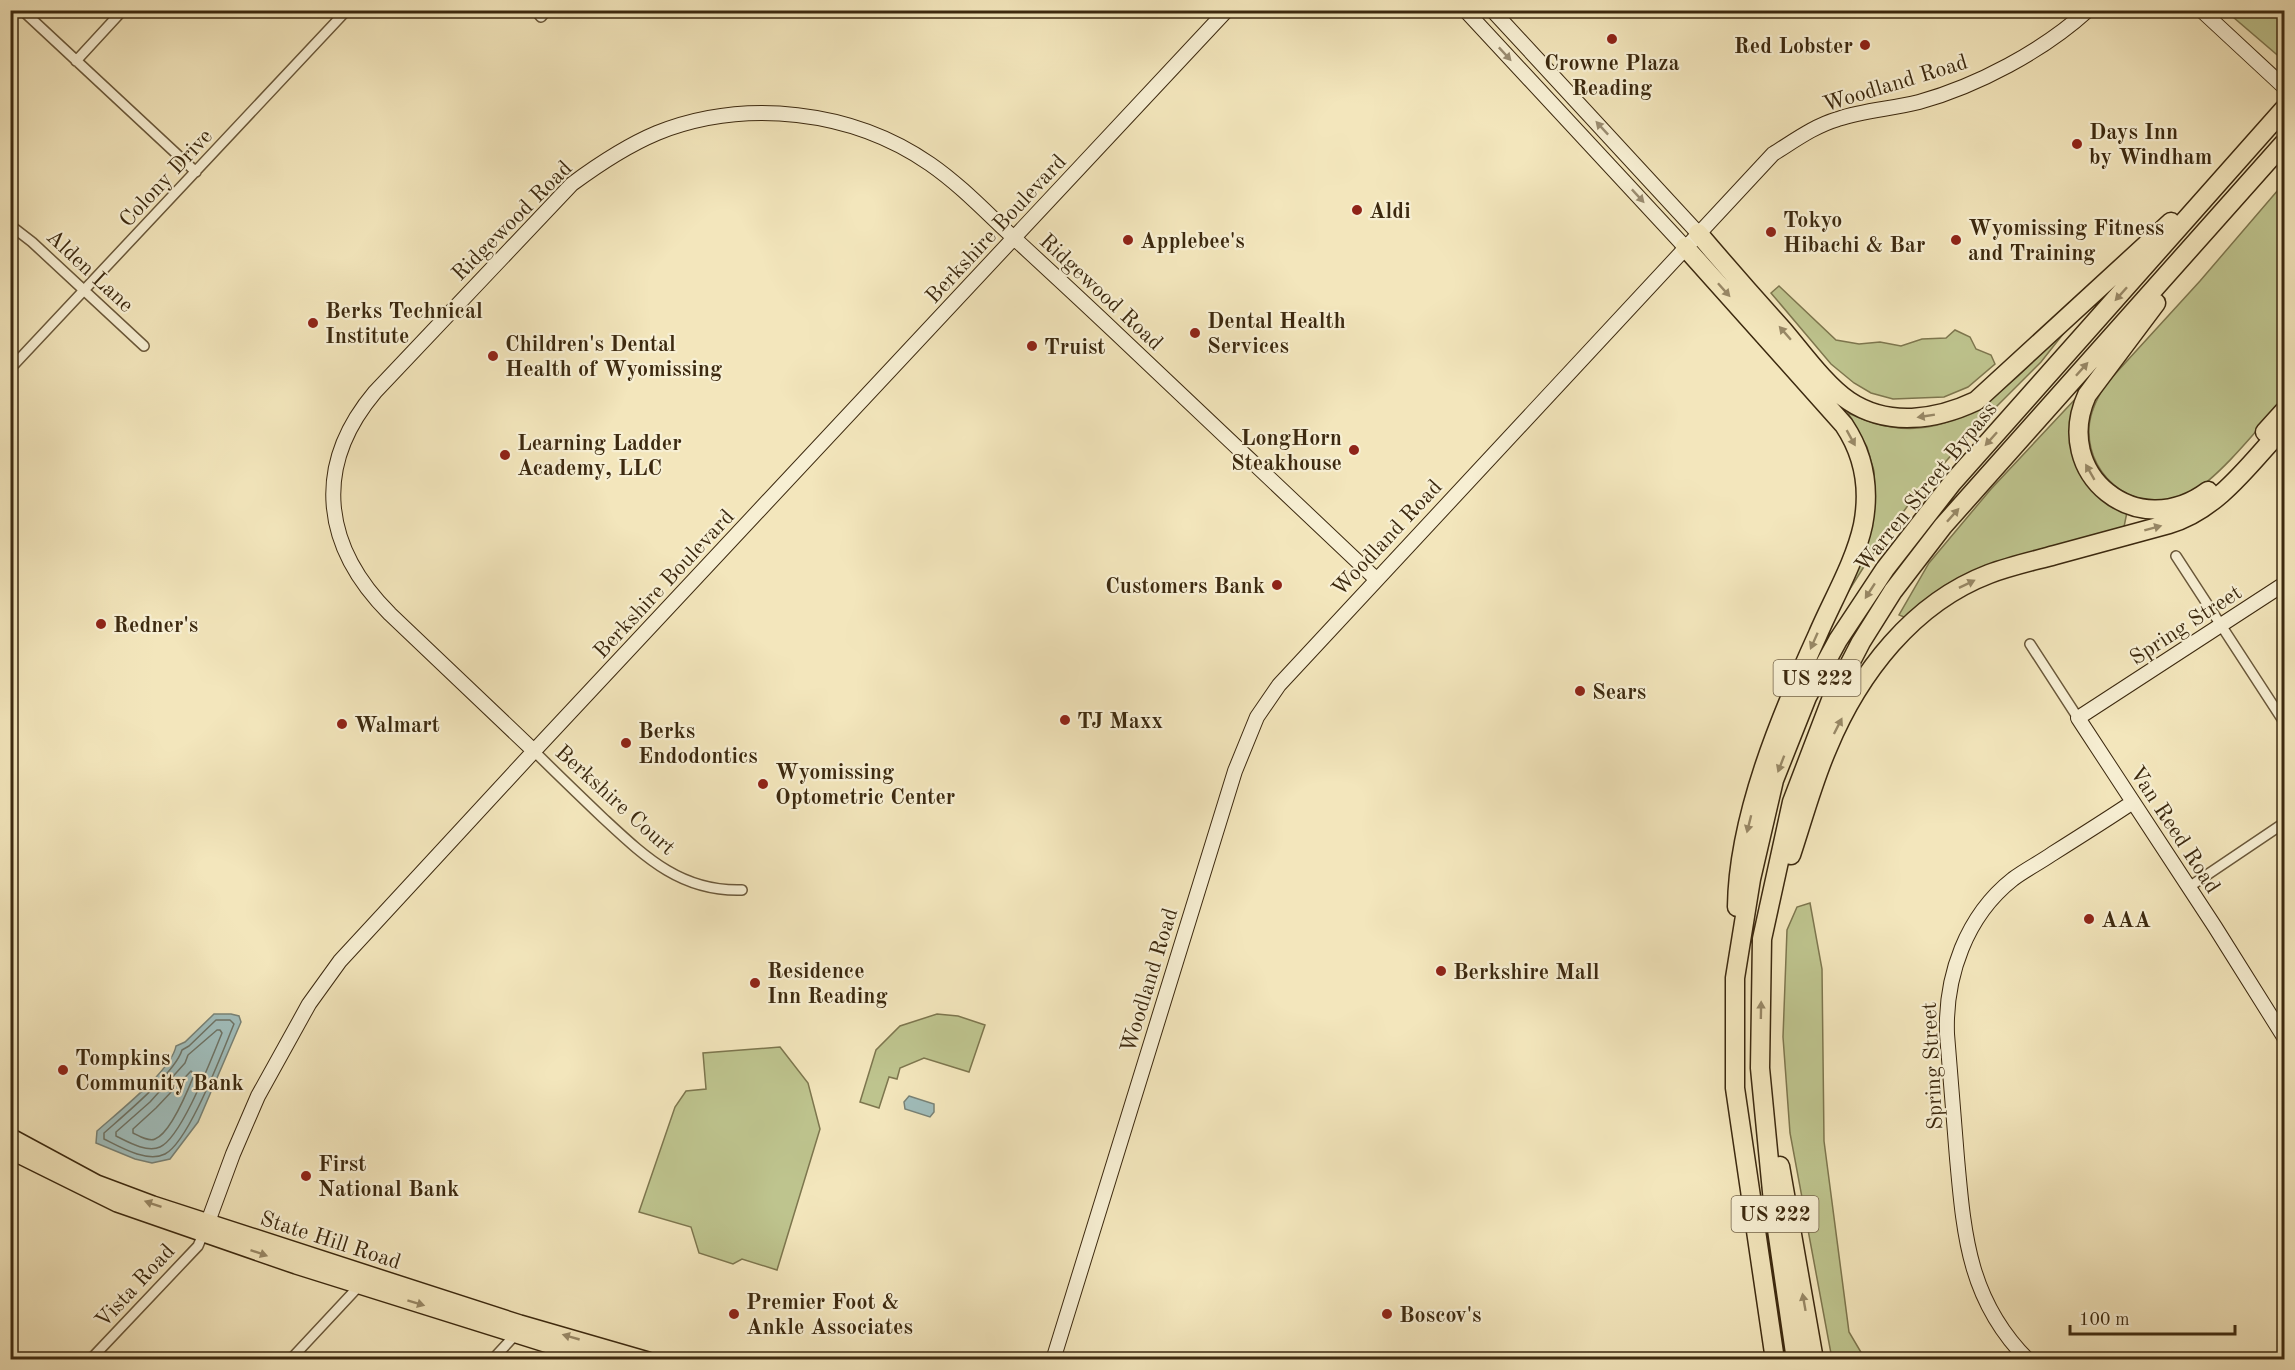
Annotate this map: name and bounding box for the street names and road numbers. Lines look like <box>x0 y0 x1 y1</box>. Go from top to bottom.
street label: Woodland Road <box>1821 51 1971 116</box>
street label: Colony Drive <box>116 125 217 232</box>
street label: Berkshire Boulevard <box>922 151 1071 308</box>
street label: Ridgewood Road <box>448 157 577 286</box>
street label: Alden Lane <box>42 226 137 317</box>
street label: Ridgewood Road <box>1035 230 1167 355</box>
street label: Warren Street Bypass <box>1851 398 2002 576</box>
street label: Woodland Road <box>1328 476 1447 601</box>
street label: Berkshire Boulevard <box>590 506 739 663</box>
street label: Spring Street <box>2126 582 2246 670</box>
road number: US 222 <box>1774 660 1860 696</box>
street label: Berkshire Court <box>551 741 679 860</box>
street label: Van Reed Road <box>2125 763 2224 898</box>
street label: Woodland Road <box>1117 906 1182 1056</box>
street label: Spring Street <box>1919 1001 1947 1130</box>
road number: US 222 <box>1732 1196 1818 1232</box>
street label: State Hill Road <box>257 1208 403 1274</box>
street label: Vista Road <box>92 1240 179 1332</box>

